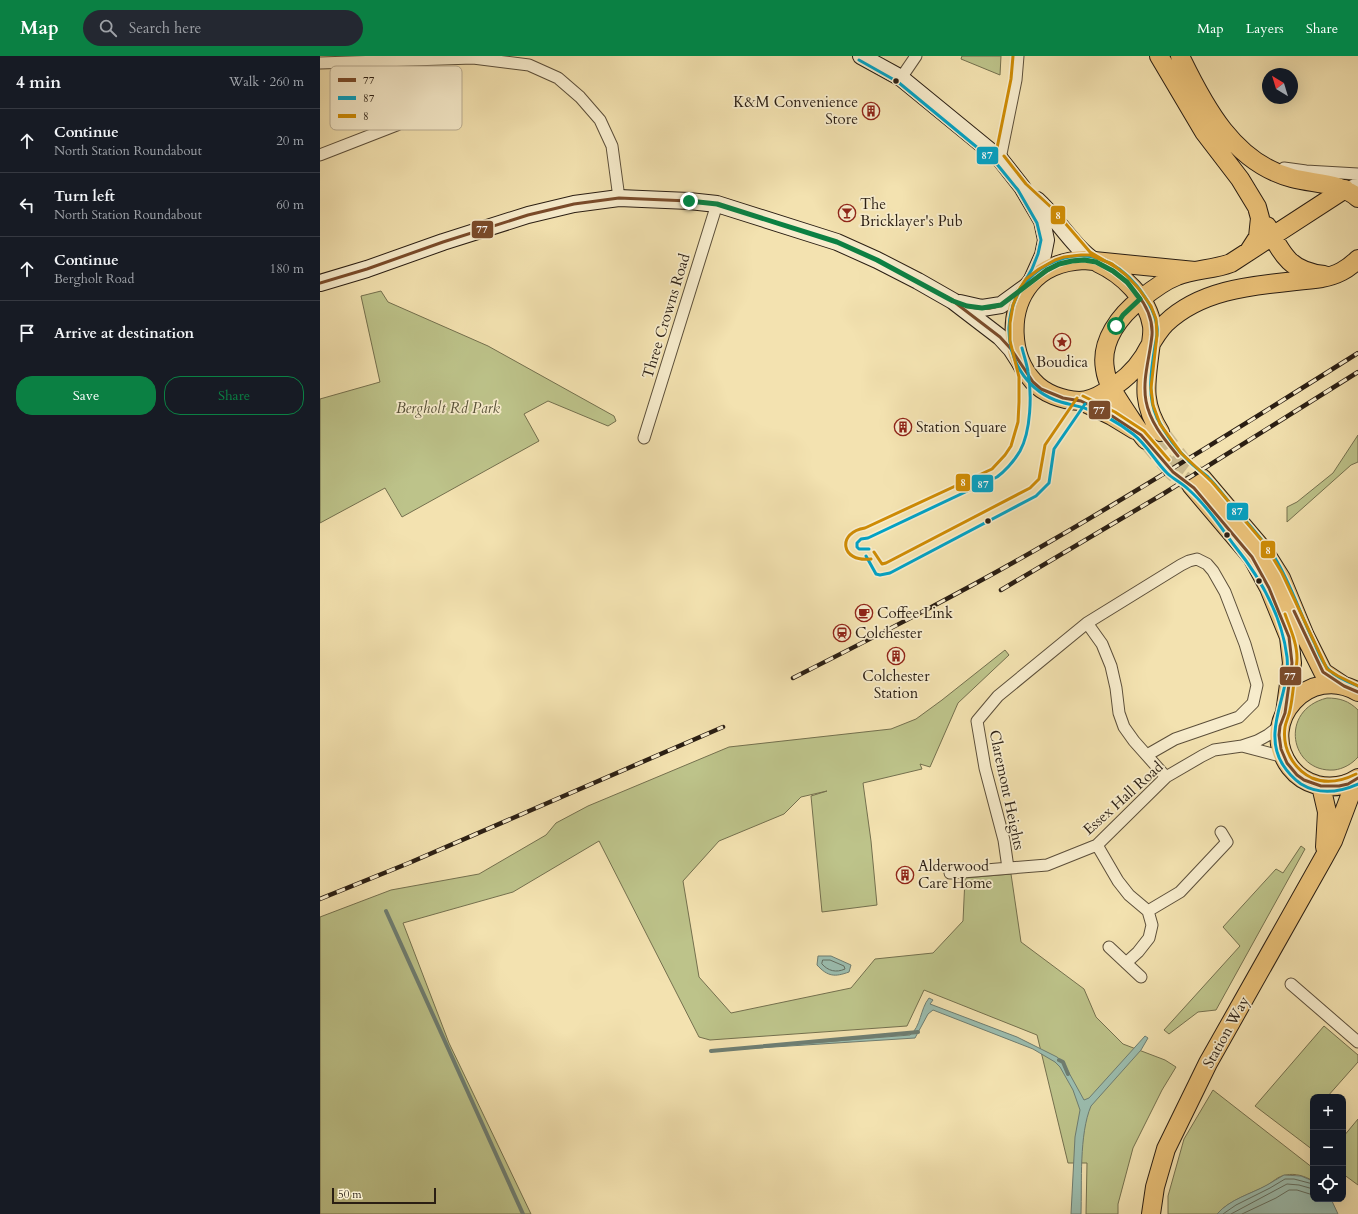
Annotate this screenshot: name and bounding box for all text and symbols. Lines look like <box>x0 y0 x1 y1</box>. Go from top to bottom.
search box <box>83 10 363 46</box>
text: Map <box>20 15 59 41</box>
icon: search <box>97 17 119 39</box>
text: Search here <box>129 18 201 38</box>
text: Map <box>1197 19 1224 38</box>
text: Layers <box>1246 19 1284 38</box>
text: Share <box>1306 19 1338 38</box>
legend <box>330 66 462 130</box>
north arrow <box>1262 68 1298 104</box>
text: 4 min <box>16 71 61 94</box>
text: Walk · 260 m <box>229 73 304 91</box>
text: 77 <box>363 73 375 88</box>
unlabelled marker <box>891 76 901 86</box>
text: 87 <box>363 91 375 106</box>
place label: K&M Convenience Store <box>733 92 858 129</box>
building icon: K&M Convenience Store <box>861 101 881 121</box>
text: 8 <box>363 109 369 124</box>
text: Continue <box>54 122 119 142</box>
icon: ahead <box>16 130 38 152</box>
text: 20 m <box>276 132 304 150</box>
text: North Station Roundabout <box>54 142 202 160</box>
line badge: 87 <box>976 146 999 165</box>
text: 87 <box>981 148 993 163</box>
text: Turn left <box>54 186 115 206</box>
route end <box>680 192 698 210</box>
icon: left <box>16 194 38 216</box>
place label: The Bricklayer's Pub <box>860 194 963 231</box>
text: 60 m <box>276 196 304 214</box>
bar icon: The Bricklayer's Pub <box>837 203 857 223</box>
line badge: 8 <box>1050 205 1066 225</box>
text: North Station Roundabout <box>54 206 202 224</box>
text: 8 <box>1055 208 1061 223</box>
line badge: 77 <box>471 220 494 239</box>
text: 77 <box>476 222 488 237</box>
text: Continue <box>54 250 119 270</box>
street label: Three Crowns Road <box>637 251 695 381</box>
icon: ahead <box>16 258 38 280</box>
text: 180 m <box>270 260 304 278</box>
text: Bergholt Road <box>54 270 134 288</box>
route start <box>1107 317 1125 335</box>
icon: arrive <box>16 322 38 344</box>
text: Arrive at destination <box>54 323 194 343</box>
place icon: Boudica <box>1052 332 1072 352</box>
place label: Boudica <box>1036 352 1089 372</box>
button: Save <box>16 376 156 415</box>
button: Share <box>164 376 304 415</box>
park label: Bergholt Rd Park <box>396 398 501 418</box>
line badge: 77 <box>1088 400 1111 420</box>
text: 77 <box>1093 403 1105 418</box>
building icon: Station Square <box>893 417 913 437</box>
place label: Station Square <box>916 417 1007 437</box>
line badge: 8 <box>955 473 971 492</box>
line badge: 87 <box>971 474 994 493</box>
text: 8 <box>960 475 966 490</box>
text: 87 <box>977 477 989 492</box>
line badge: 87 <box>1226 502 1249 521</box>
text: 87 <box>1231 504 1243 519</box>
unlabelled marker <box>983 516 993 526</box>
unlabelled marker <box>1222 530 1232 540</box>
line badge: 8 <box>1260 540 1276 559</box>
text: 8 <box>1265 543 1271 558</box>
unlabelled marker <box>1254 576 1264 586</box>
cafe icon: Coffee Link <box>854 603 874 623</box>
place label: Coffee Link <box>877 603 953 623</box>
station icon: Colchester <box>832 623 852 643</box>
place label: Colchester <box>855 623 923 643</box>
building icon: Colchester Station <box>886 646 906 666</box>
place label: Colchester Station <box>862 666 930 703</box>
line badge: 77 <box>1279 666 1302 686</box>
text: 77 <box>1284 669 1296 684</box>
street label: Claremont Heights <box>985 728 1029 852</box>
street label: Essex Hall Road <box>1079 757 1167 839</box>
place label: Alderwood Care Home <box>918 856 993 893</box>
building icon: Alderwood Care Home <box>895 865 915 885</box>
street label: Station Way <box>1198 992 1254 1072</box>
map controls <box>1310 1094 1346 1202</box>
button: + <box>1310 1094 1346 1130</box>
button: − <box>1310 1130 1346 1166</box>
button: locate <box>1310 1166 1346 1202</box>
scale bar <box>332 1186 436 1205</box>
text: 50 m <box>338 1187 362 1202</box>

